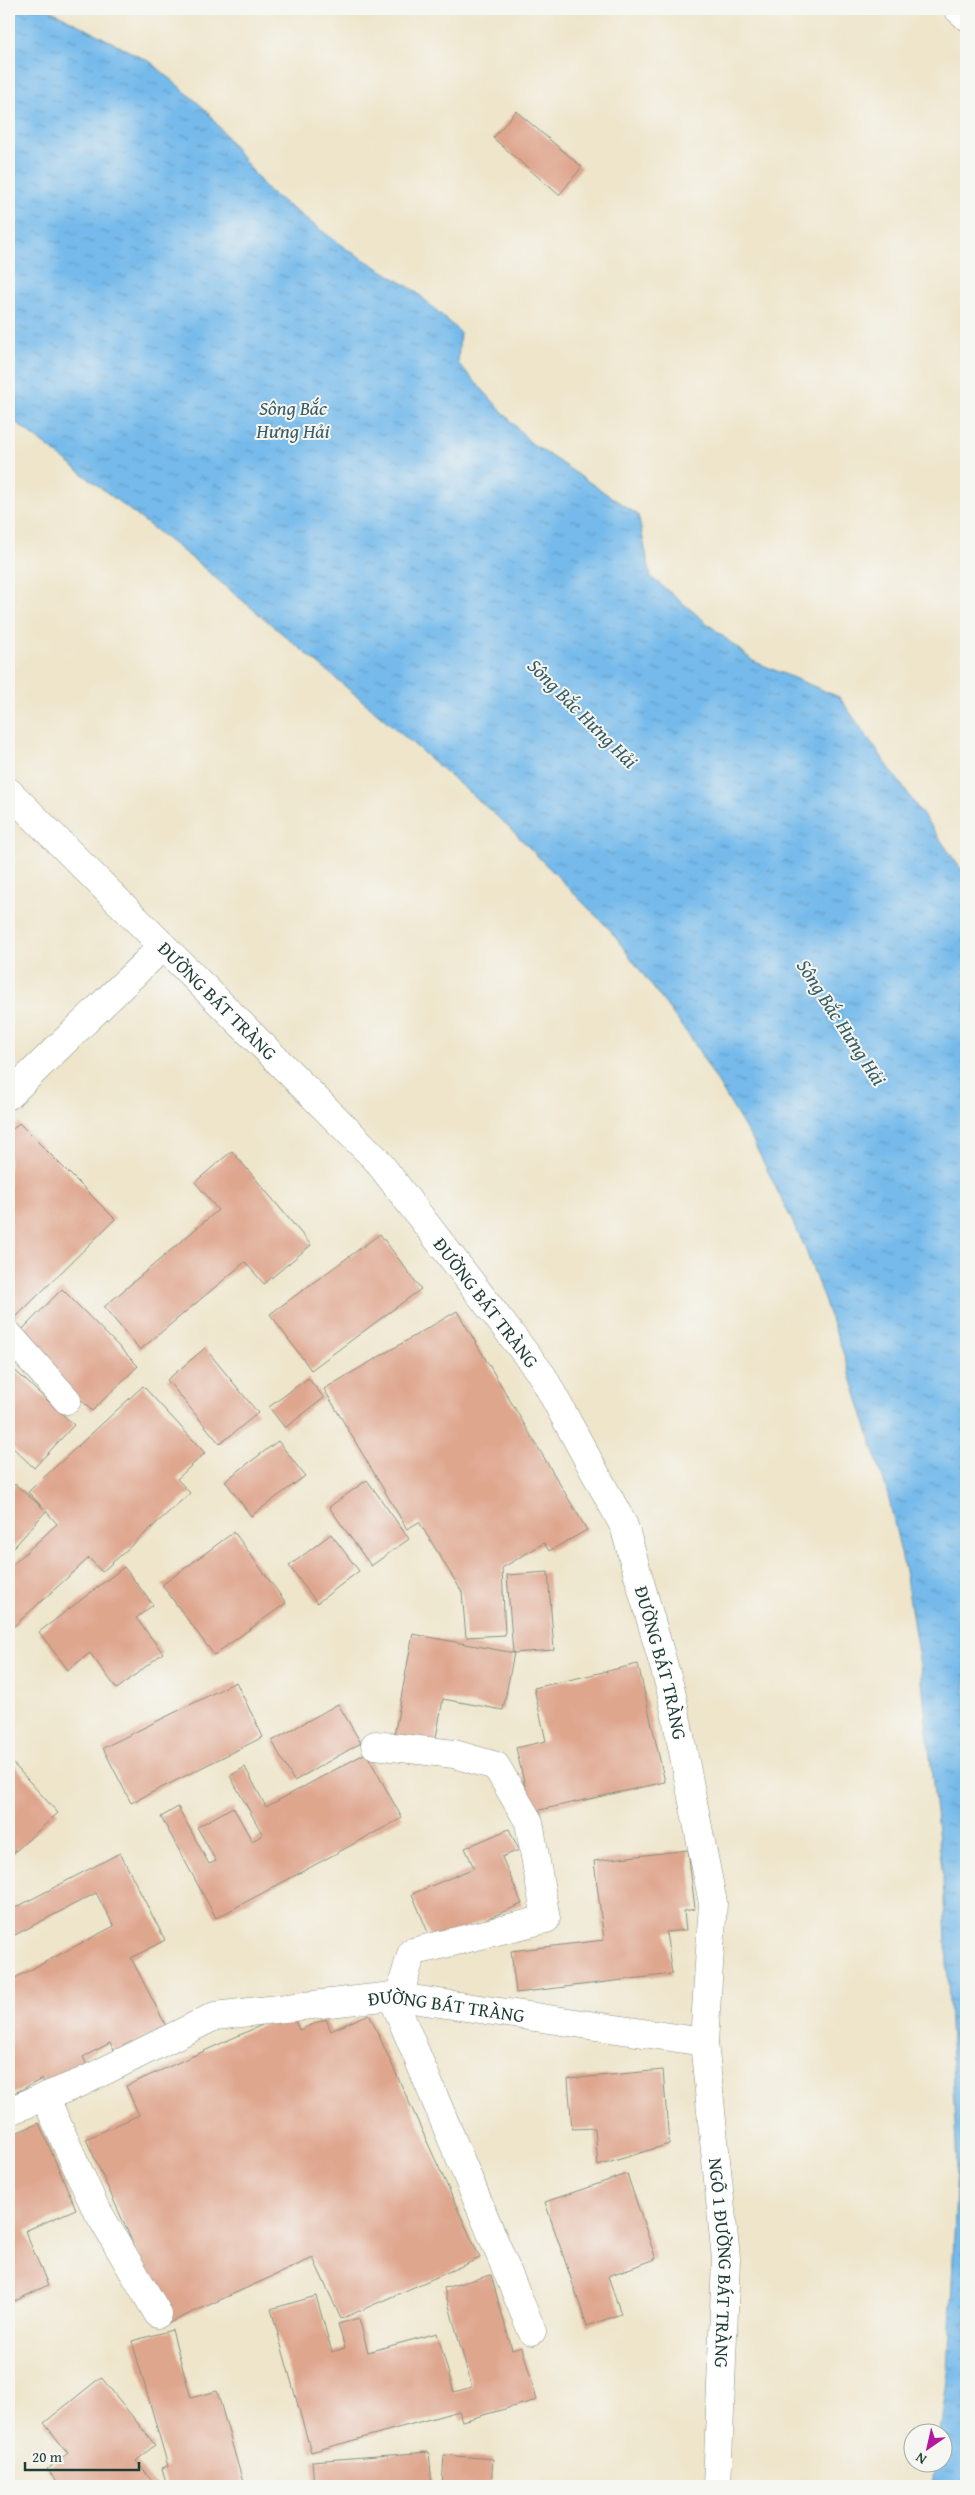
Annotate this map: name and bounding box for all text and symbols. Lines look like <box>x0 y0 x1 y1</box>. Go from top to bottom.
water label: Sông Bắc Hưng Hải <box>255 393 330 445</box>
water label: Sông Bắc Hưng Hải <box>521 651 645 775</box>
street label: ĐƯỜNG BÁT TRÀNG <box>152 935 283 1066</box>
water label: Sông Bắc Hưng Hải <box>790 953 894 1091</box>
street label: ĐƯỜNG BÁT TRÀNG <box>427 1231 546 1374</box>
street label: ĐƯỜNG BÁT TRÀNG <box>628 1582 694 1742</box>
street label: ĐƯỜNG BÁT TRÀNG <box>366 1982 527 2029</box>
street label: NGÕ 1 ĐƯỜNG BÁT TRÀNG <box>702 2156 740 2369</box>
north arrow <box>902 2422 952 2472</box>
scale bar <box>25 2440 139 2472</box>
text: 20 m <box>32 2446 63 2467</box>
text: N <box>911 2448 930 2470</box>

